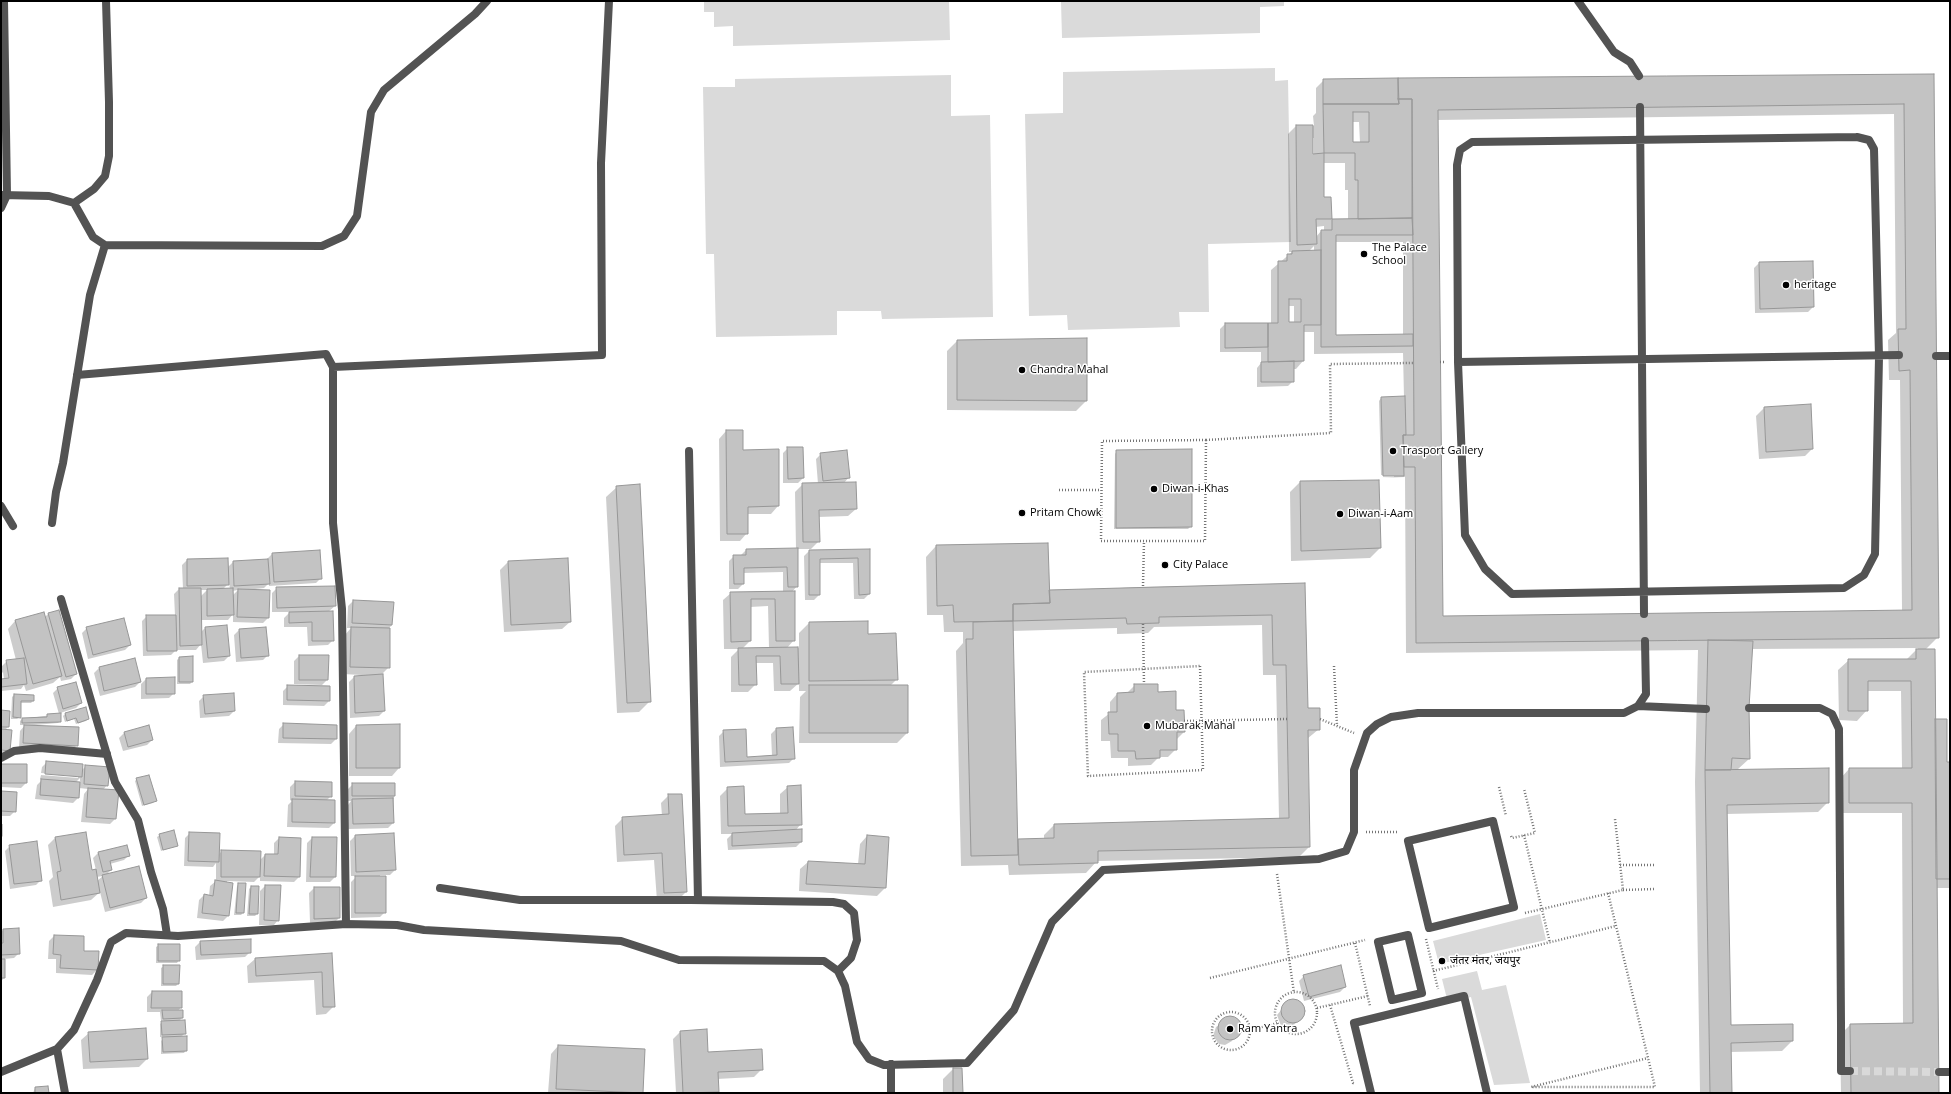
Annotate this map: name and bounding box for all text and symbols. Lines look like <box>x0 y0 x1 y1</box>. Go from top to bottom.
place label: The Palace School <box>1372 241 1427 267</box>
marker: The Palace School <box>1359 249 1369 259</box>
place label: heritage <box>1794 278 1836 292</box>
marker: heritage <box>1781 280 1791 290</box>
place label: Chandra Mahal <box>1030 363 1108 377</box>
marker: Chandra Mahal <box>1017 365 1027 375</box>
place label: Trasport Gallery <box>1401 444 1483 458</box>
marker: Trasport Gallery <box>1388 446 1398 456</box>
place label: Diwan-i-Khas <box>1162 482 1229 496</box>
marker: Diwan-i-Khas <box>1149 484 1159 494</box>
place label: Pritam Chowk <box>1030 506 1102 520</box>
place label: Diwan-i-Aam <box>1348 507 1413 521</box>
marker: Pritam Chowk <box>1017 508 1027 518</box>
marker: Diwan-i-Aam <box>1335 509 1345 519</box>
place label: City Palace <box>1173 558 1228 572</box>
marker: City Palace <box>1160 560 1170 570</box>
place label: Mubarak Mahal <box>1155 719 1235 733</box>
marker: Mubarak Mahal <box>1142 721 1152 731</box>
place label: जंतर मंतर, जयपुर <box>1450 954 1520 968</box>
marker: जंतर मंतर, जयपुर <box>1437 956 1447 966</box>
place label: Ram Yantra <box>1238 1022 1297 1036</box>
marker: Ram Yantra <box>1225 1024 1235 1034</box>

